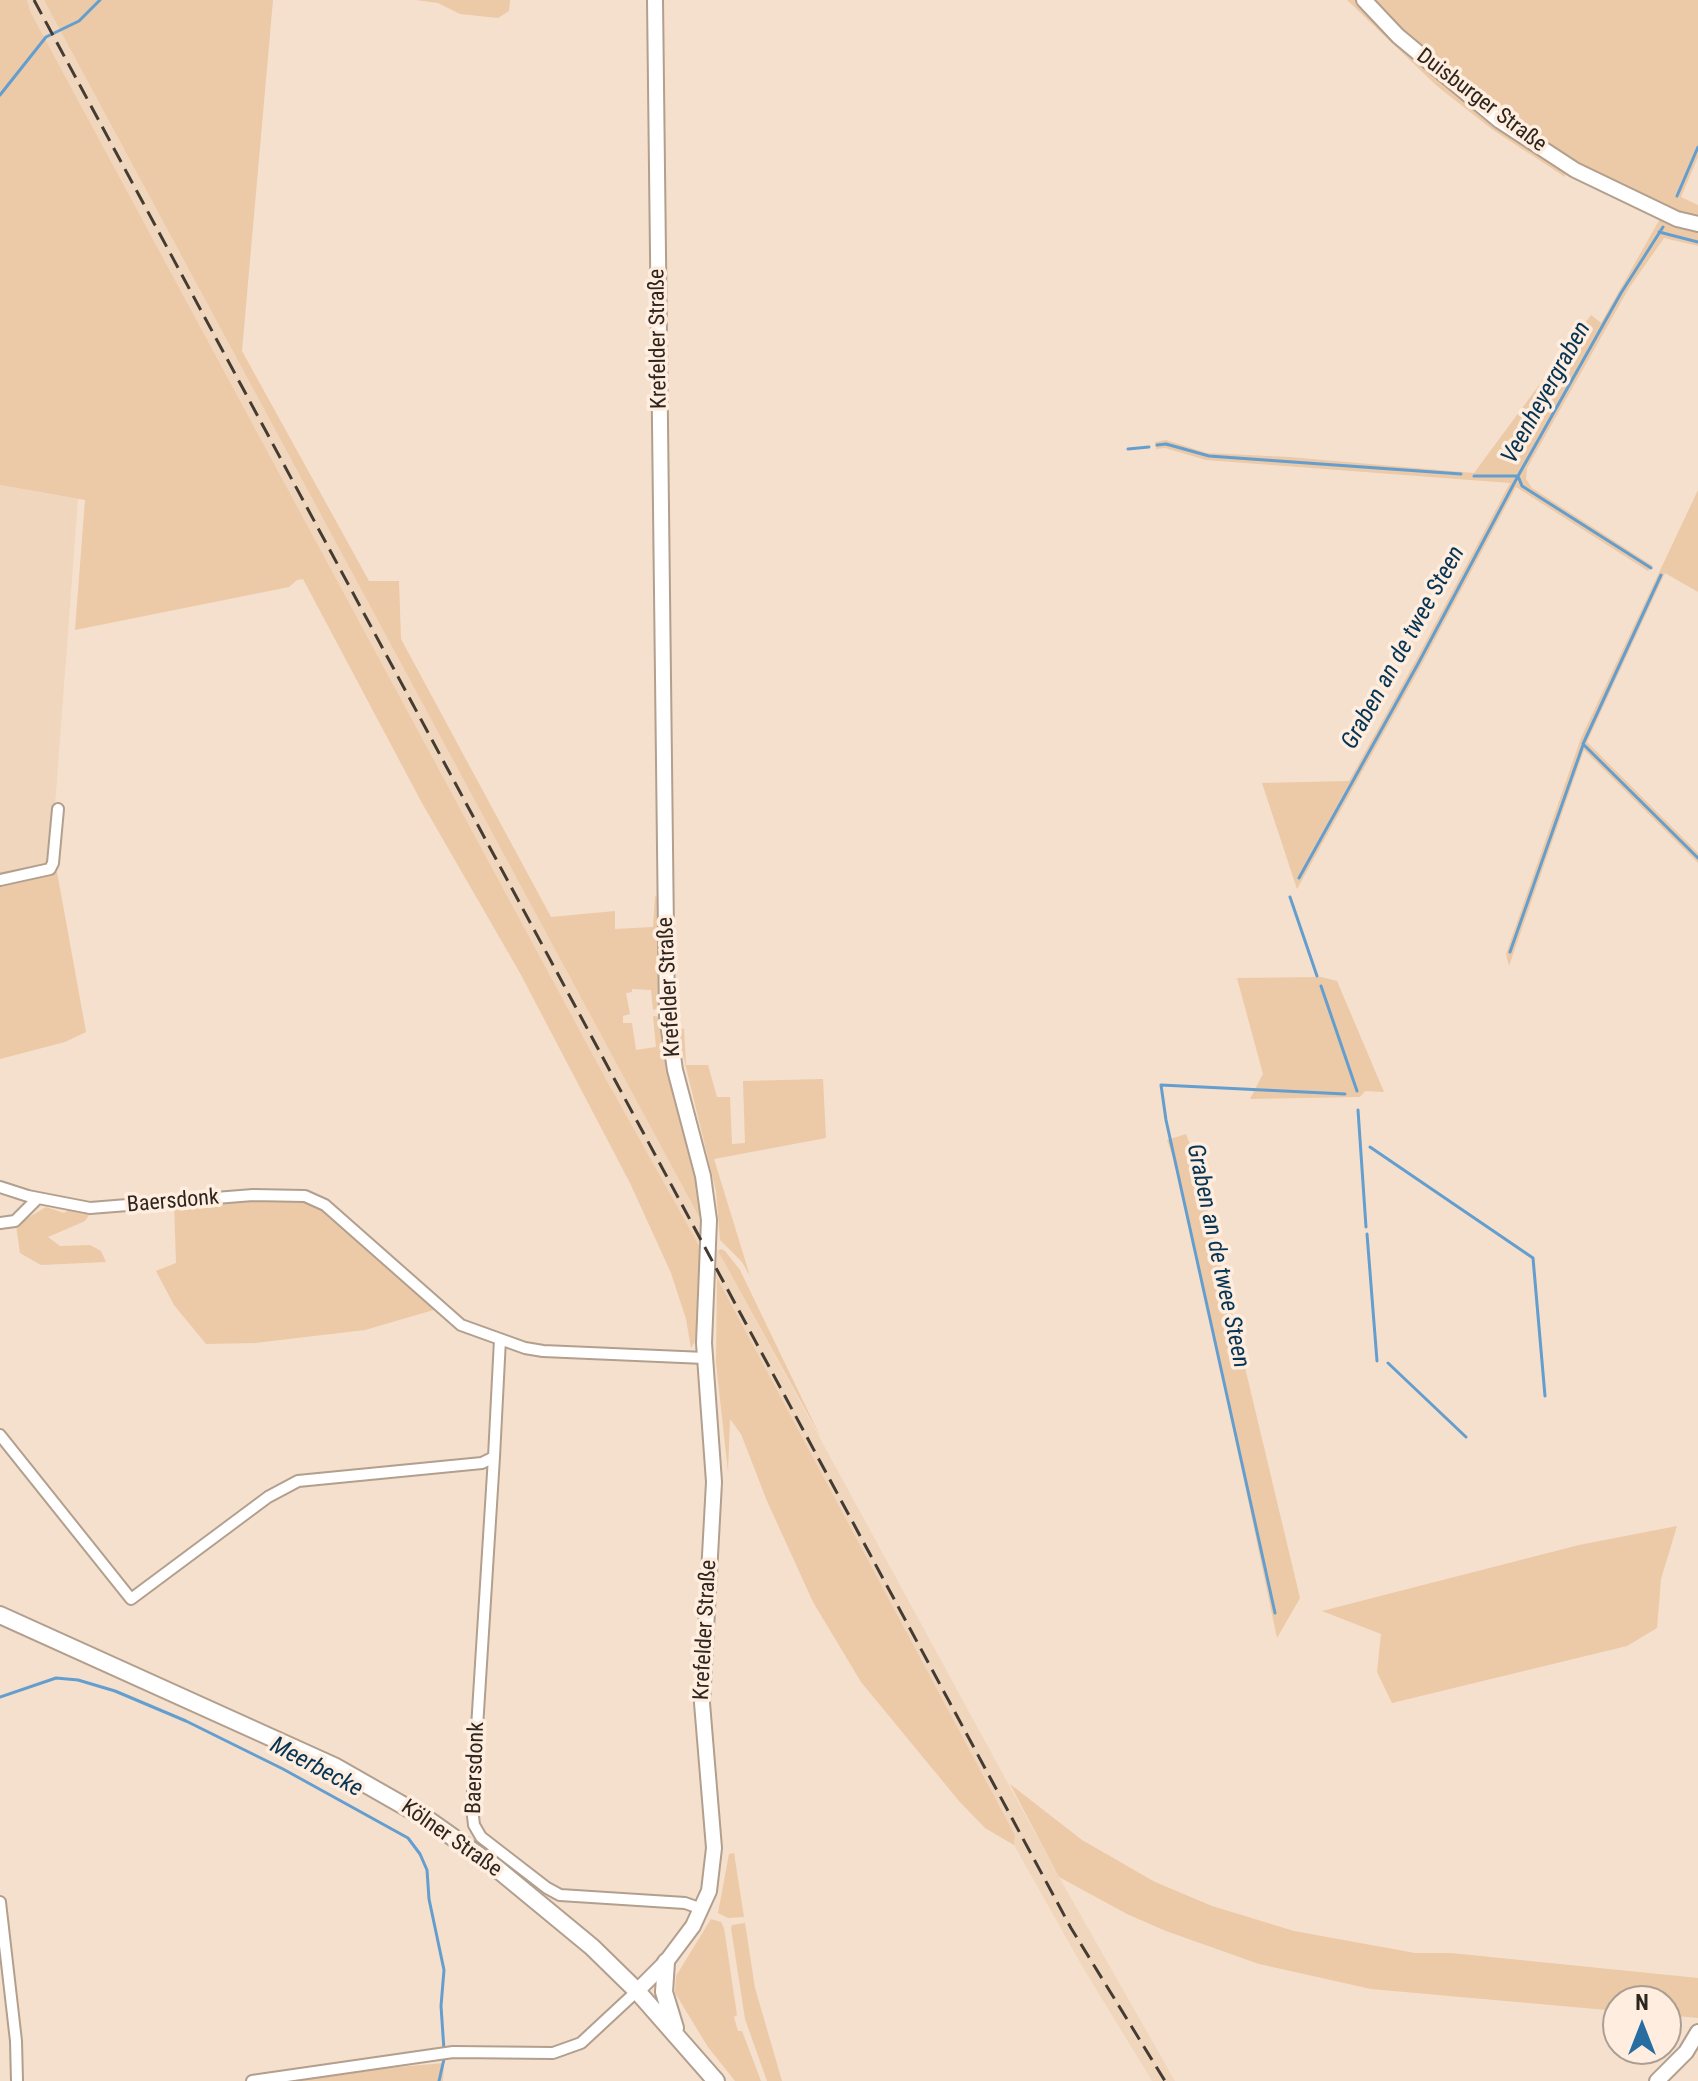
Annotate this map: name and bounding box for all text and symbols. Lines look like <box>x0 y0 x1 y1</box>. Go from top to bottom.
street label: Duisburger Straße <box>1411 44 1551 158</box>
street label: Krefelder Straße <box>645 269 673 409</box>
water label: Veenheyergraben <box>1496 317 1598 469</box>
water label: Graben an de twee Steen <box>1336 541 1472 755</box>
street label: Krefelder Straße <box>653 916 687 1058</box>
water label: Graben an de twee Steen <box>1179 1142 1255 1370</box>
street label: Baersdonk <box>126 1185 220 1219</box>
street label: Krefelder Straße <box>689 1559 723 1701</box>
street label: Baersdonk <box>461 1722 491 1814</box>
water label: Meerbecke <box>265 1732 367 1804</box>
street label: Kölner Straße <box>395 1795 507 1883</box>
north arrow <box>1602 1985 1682 2065</box>
text: N <box>1635 1990 1649 2015</box>

